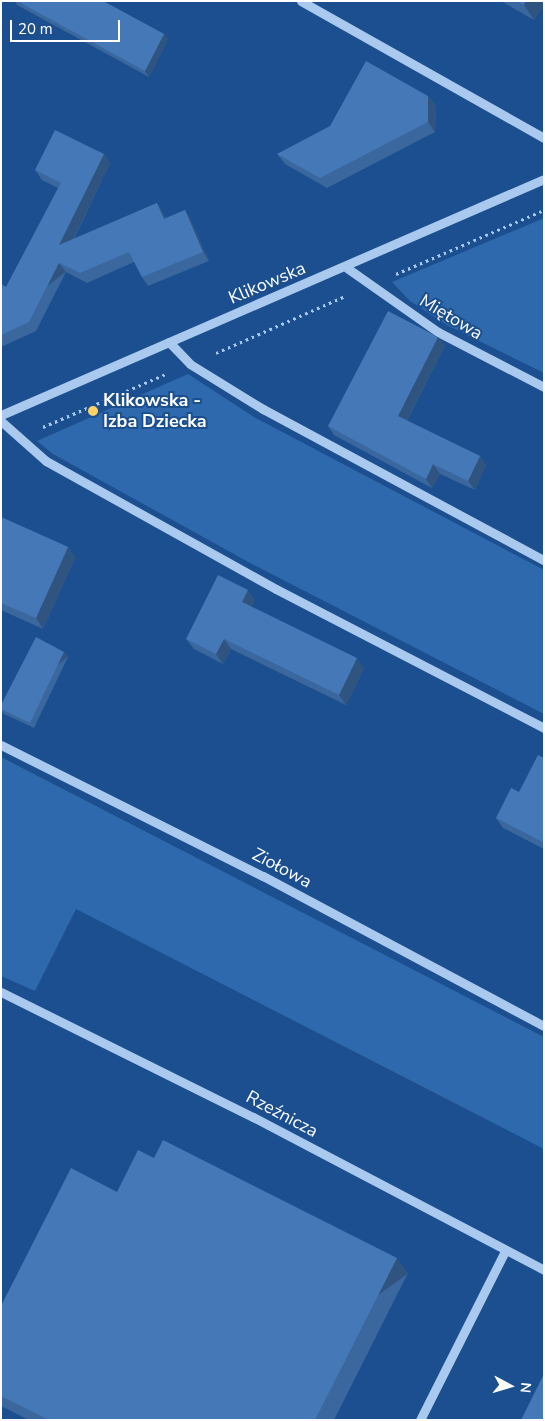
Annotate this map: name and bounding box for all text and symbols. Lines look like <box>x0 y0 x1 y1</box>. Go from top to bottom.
scale bar <box>12 10 122 42</box>
text: 20 m <box>18 19 53 39</box>
street label: Klikowska <box>225 257 309 309</box>
street label: Miętowa <box>416 290 486 344</box>
place label: Klikowska - Izba Dziecka <box>103 390 207 432</box>
marker: Klikowska - Izba Dziecka <box>87 405 99 417</box>
street label: Ziołowa <box>248 843 316 893</box>
street label: Rzeźnicza <box>242 1086 322 1142</box>
north arrow <box>485 1361 535 1411</box>
text: N <box>515 1381 535 1394</box>

